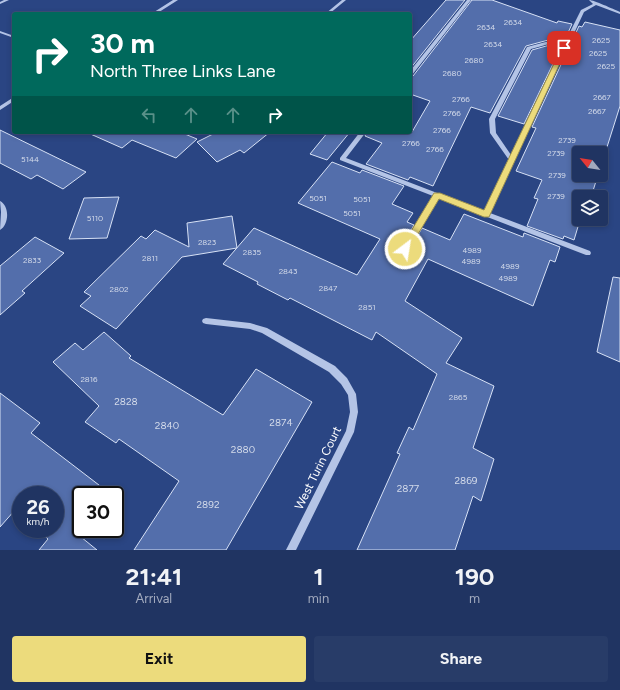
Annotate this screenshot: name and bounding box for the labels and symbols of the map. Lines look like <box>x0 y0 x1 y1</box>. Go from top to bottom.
house number: 2634 <box>504 17 522 27</box>
house number: 2634 <box>477 22 495 32</box>
pin <box>547 31 581 65</box>
house number: 2625 <box>592 35 610 45</box>
house number: 2634 <box>484 39 502 49</box>
house number: 2625 <box>589 48 607 58</box>
house number: 2680 <box>464 55 484 65</box>
house number: 2625 <box>597 61 615 71</box>
house number: 2680 <box>442 68 462 78</box>
house number: 2667 <box>593 92 612 102</box>
house number: 2766 <box>452 94 470 104</box>
house number: 2667 <box>588 106 607 116</box>
house number: 2766 <box>443 108 461 118</box>
house number: 2766 <box>433 125 451 135</box>
house number: 2739 <box>558 135 576 145</box>
house number: 2766 <box>402 138 420 148</box>
house number: 2766 <box>426 144 444 154</box>
north arrow <box>572 146 608 182</box>
house number: 2739 <box>547 148 565 158</box>
house number: 5144 <box>21 154 39 164</box>
house number: 2739 <box>548 170 566 180</box>
house number: 2739 <box>547 191 565 201</box>
house number: 5051 <box>309 193 327 203</box>
house number: 5051 <box>353 194 371 204</box>
house number: 5051 <box>343 208 361 218</box>
house number: 5110 <box>87 213 103 223</box>
position arrow <box>384 228 426 270</box>
house number: 2823 <box>198 237 216 247</box>
house number: 4989 <box>463 245 482 255</box>
house number: 2835 <box>243 247 262 257</box>
house number: 2811 <box>142 253 158 263</box>
house number: 2833 <box>23 255 41 265</box>
house number: 4989 <box>462 256 481 266</box>
house number: 4989 <box>501 261 520 271</box>
house number: 2843 <box>279 266 297 276</box>
house number: 4989 <box>499 273 518 283</box>
house number: 2847 <box>319 283 338 293</box>
house number: 2802 <box>110 284 128 294</box>
house number: 2851 <box>358 302 376 312</box>
house number: 2816 <box>80 374 98 384</box>
house number: 2865 <box>449 392 468 402</box>
house number: 2828 <box>114 395 138 408</box>
house number: 2874 <box>269 416 293 429</box>
house number: 2840 <box>155 419 179 432</box>
street label: West Turin Court <box>292 424 344 512</box>
house number: 2880 <box>231 443 255 456</box>
house number: 2869 <box>454 474 478 487</box>
house number: 2877 <box>397 482 420 495</box>
speed limit sign: 30 <box>72 486 124 538</box>
house number: 2892 <box>197 498 219 511</box>

